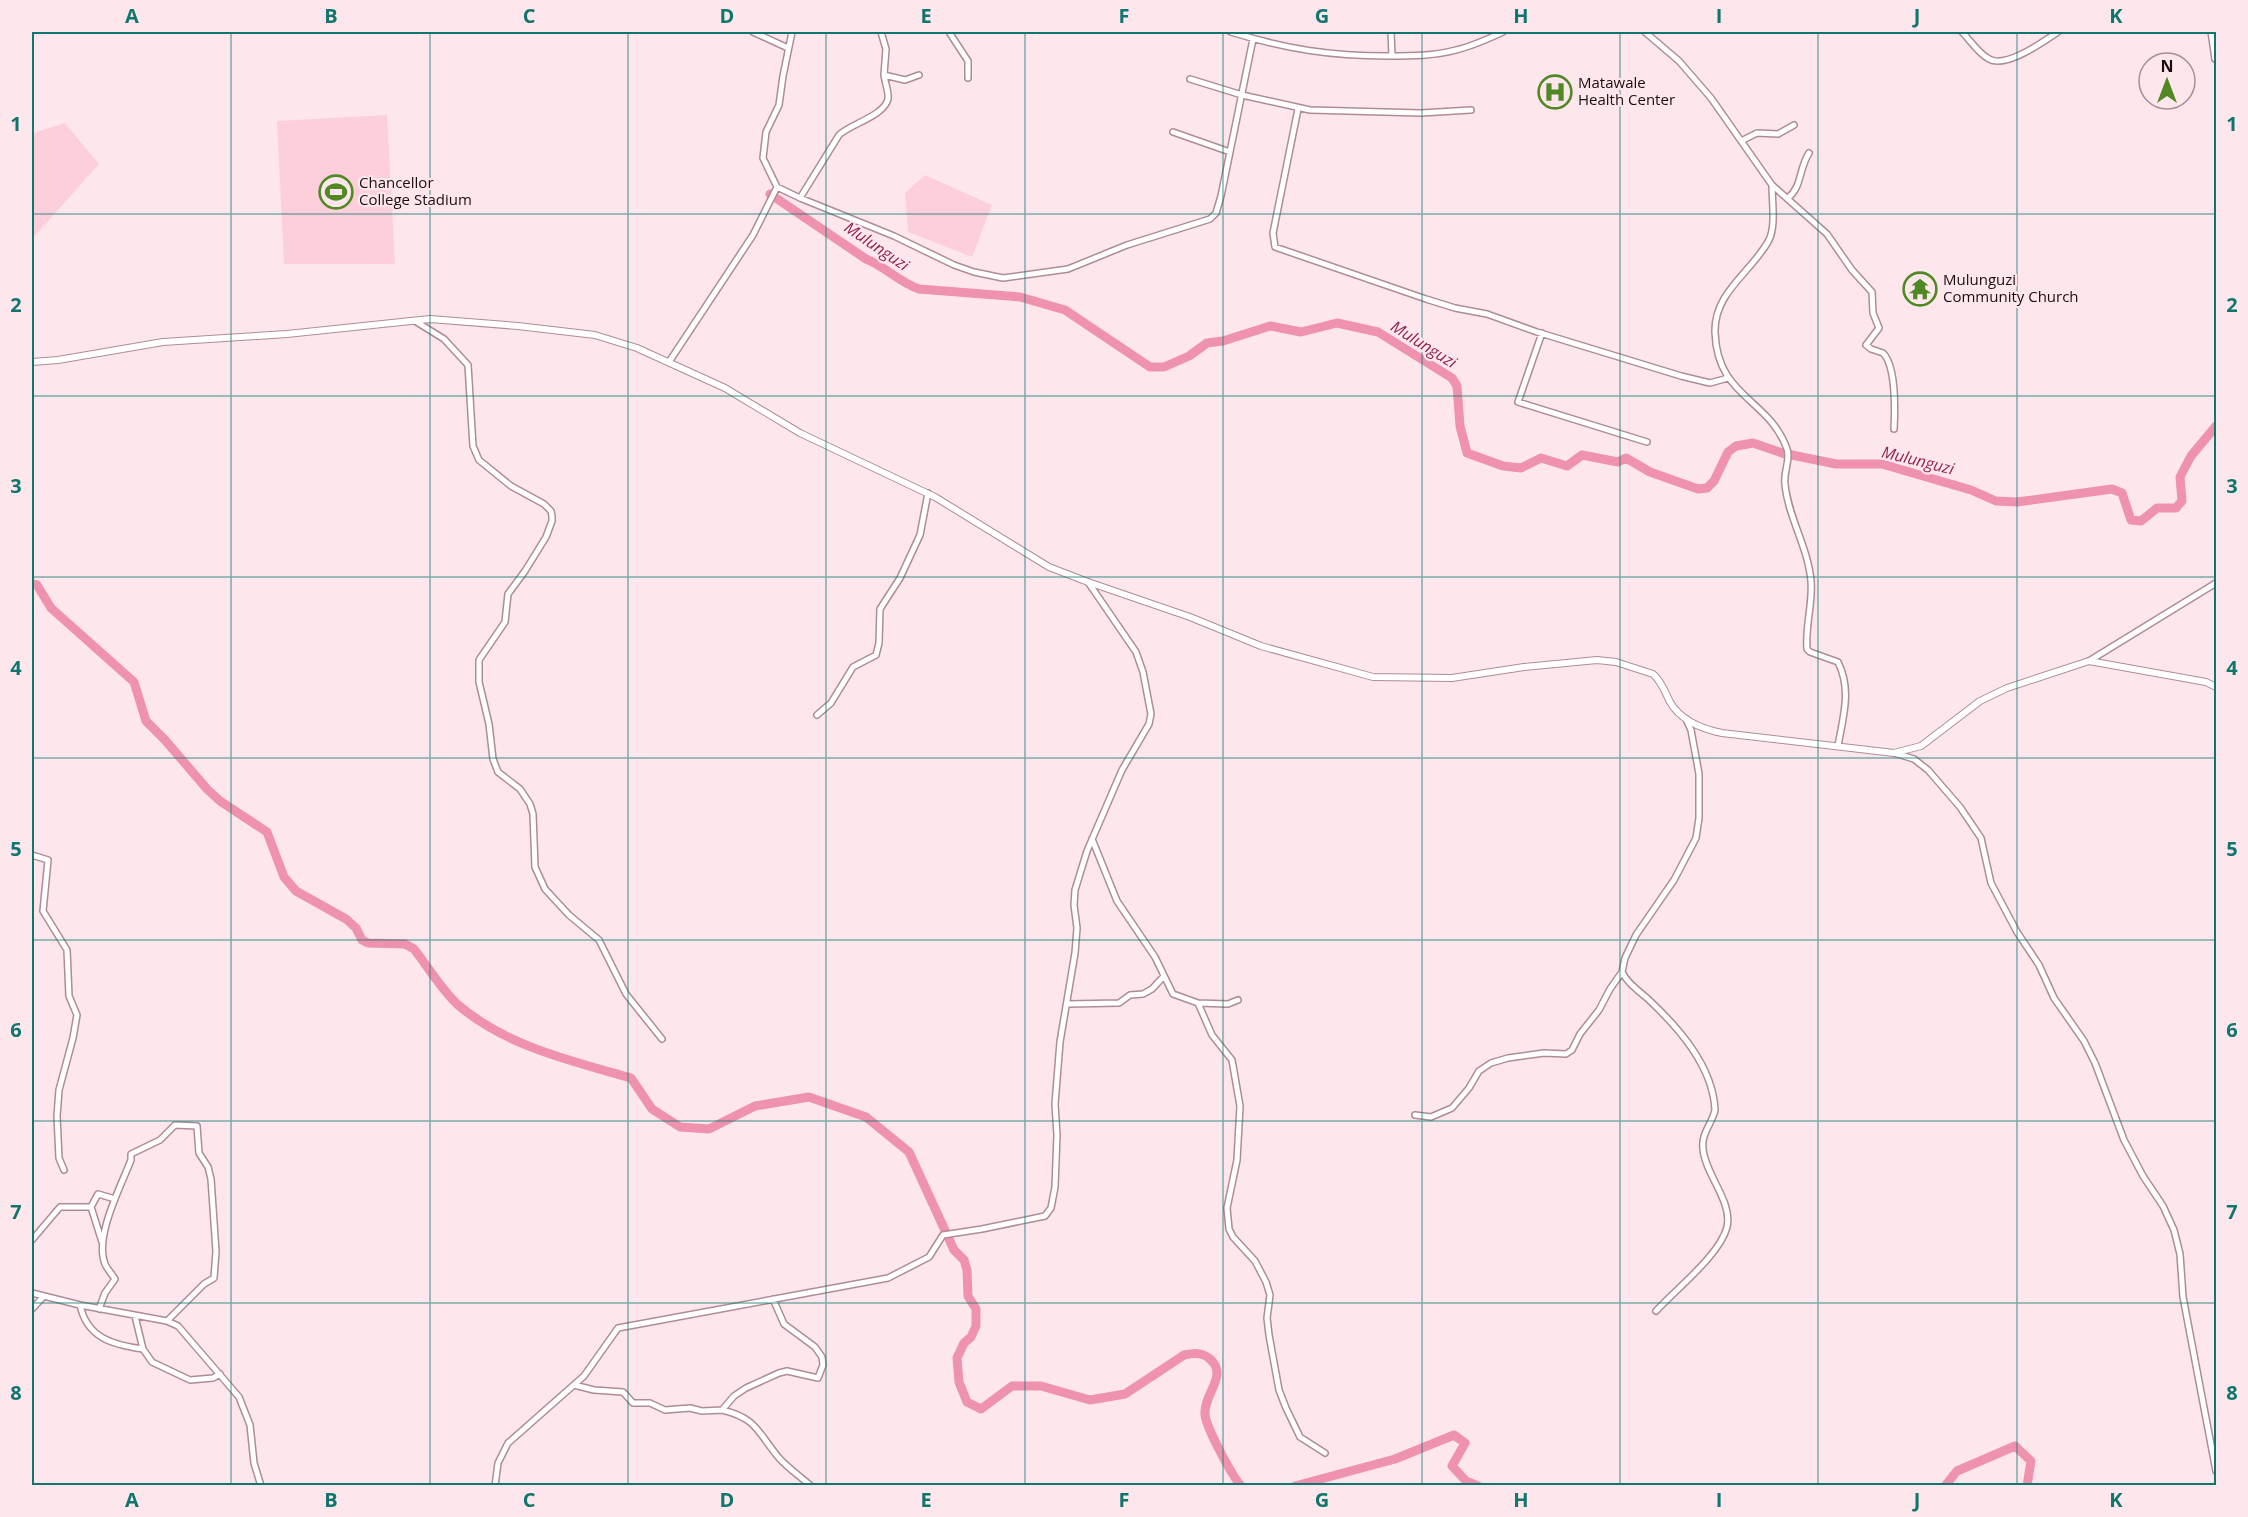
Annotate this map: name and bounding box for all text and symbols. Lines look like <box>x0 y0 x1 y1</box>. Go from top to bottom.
text: A <box>125 2 139 29</box>
text: B <box>324 2 338 29</box>
text: C <box>523 2 536 29</box>
text: D <box>720 2 734 29</box>
text: E <box>920 2 932 29</box>
text: F <box>1119 2 1129 29</box>
text: G <box>1315 2 1329 29</box>
text: H <box>1513 2 1529 29</box>
text: I <box>1716 2 1722 29</box>
text: J <box>1912 2 1920 29</box>
text: K <box>2109 2 2123 29</box>
north arrow <box>2137 51 2197 111</box>
text: N <box>2160 55 2174 77</box>
place label: Matawale Health Center <box>1578 72 1675 109</box>
hospital icon: Matawale Health Center <box>1537 74 1573 110</box>
text: 1 <box>10 110 22 137</box>
text: 1 <box>2226 110 2238 137</box>
place label: Chancellor College Stadium <box>359 172 472 209</box>
sports icon: Chancellor College Stadium <box>318 174 354 210</box>
water label: Mulunguzi <box>840 216 915 276</box>
place label: Mulunguzi Community Church <box>1943 269 2079 306</box>
temple icon: Mulunguzi Community Church <box>1902 271 1938 307</box>
text: 2 <box>10 291 22 318</box>
text: 2 <box>2226 291 2238 318</box>
water label: Mulunguzi <box>1387 315 1462 373</box>
water label: Mulunguzi <box>1880 440 1957 480</box>
text: 3 <box>10 472 22 499</box>
text: 3 <box>2226 472 2238 499</box>
text: 4 <box>10 654 22 681</box>
text: 4 <box>2226 654 2238 681</box>
text: 5 <box>10 835 22 862</box>
text: 5 <box>2226 835 2238 862</box>
text: 6 <box>10 1016 22 1043</box>
text: 6 <box>2226 1016 2238 1043</box>
text: 7 <box>10 1198 22 1225</box>
text: 7 <box>2226 1198 2238 1225</box>
text: 8 <box>10 1379 22 1406</box>
text: 8 <box>2226 1379 2238 1406</box>
text: A <box>125 1486 139 1513</box>
text: B <box>324 1486 338 1513</box>
text: C <box>523 1486 536 1513</box>
text: D <box>720 1486 734 1513</box>
text: E <box>920 1486 932 1513</box>
text: F <box>1119 1486 1129 1513</box>
text: G <box>1315 1486 1329 1513</box>
text: H <box>1513 1486 1529 1513</box>
text: I <box>1716 1486 1722 1513</box>
text: J <box>1912 1486 1920 1513</box>
text: K <box>2109 1486 2123 1513</box>

